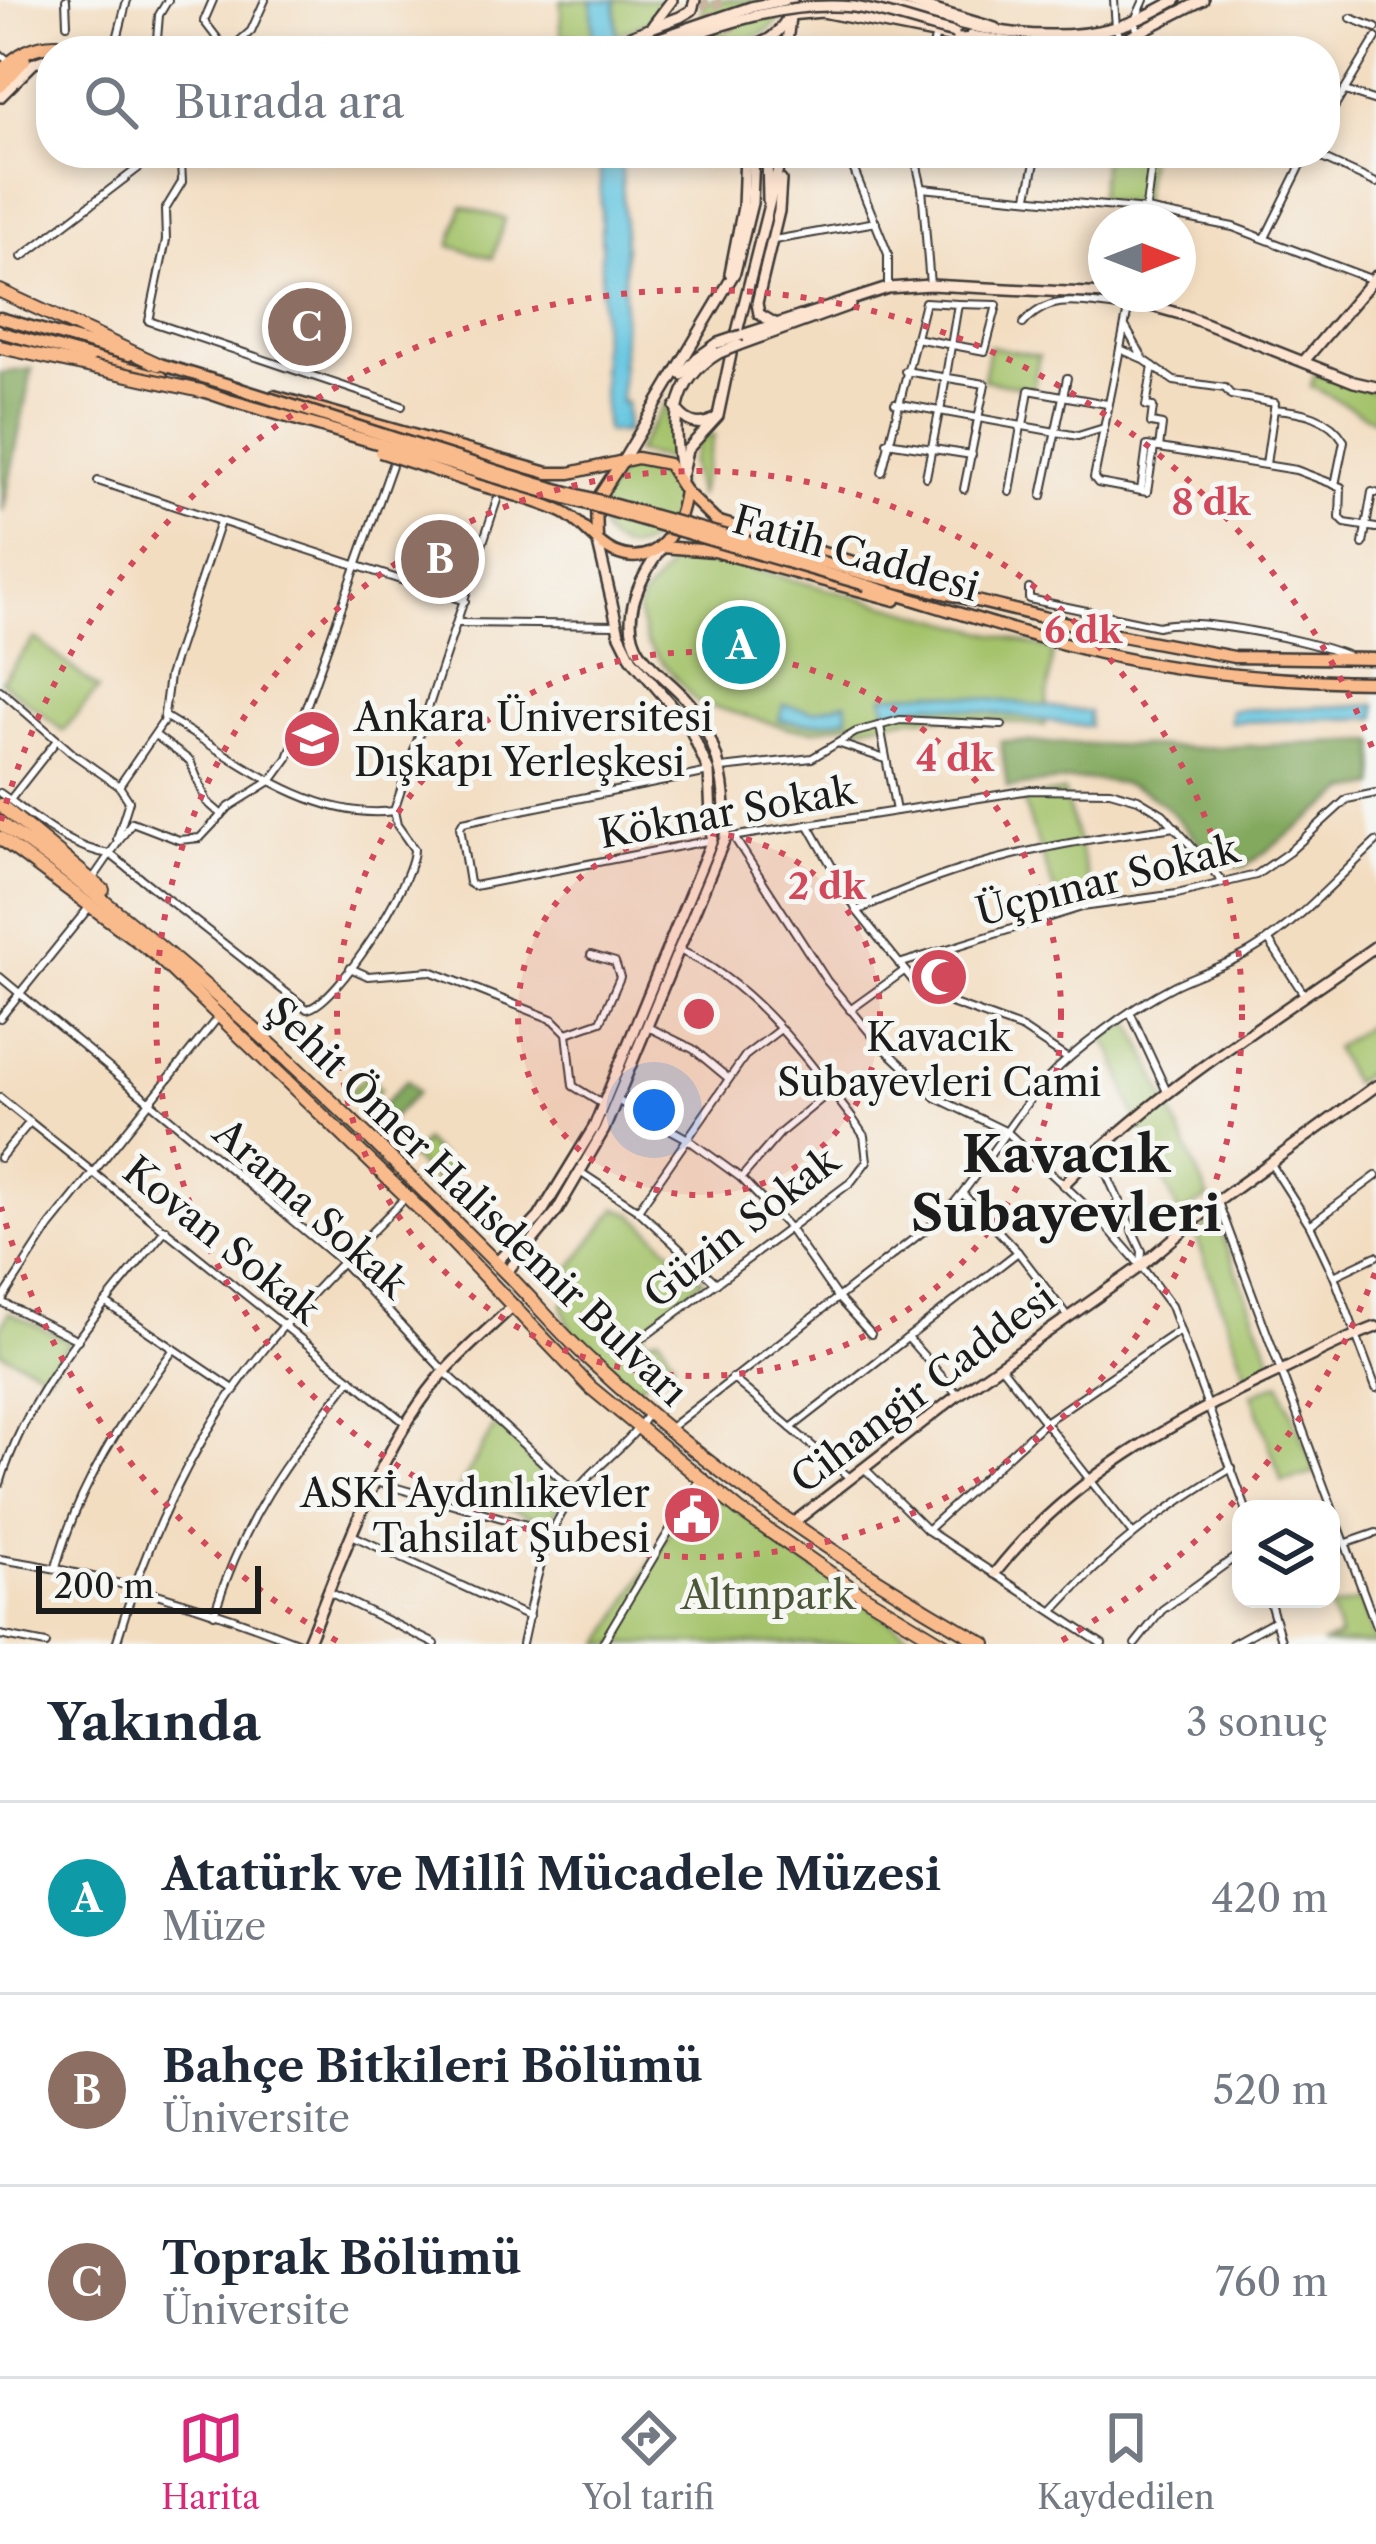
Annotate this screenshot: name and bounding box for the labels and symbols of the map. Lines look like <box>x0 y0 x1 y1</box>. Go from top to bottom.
north arrow <box>1088 204 1196 312</box>
pin: C <box>268 282 346 372</box>
text: 8 dk <box>1172 480 1252 524</box>
street label: Fatih Caddesi <box>727 495 985 611</box>
pin: B <box>401 514 479 604</box>
pin: A <box>702 600 780 690</box>
text: 6 dk <box>1044 608 1123 652</box>
place label: Ankara Üniversitesi Dışkapı Yerleşkesi <box>353 693 713 786</box>
school or university icon: Ankara Üniversitesi Dışkapı Yerleşkesi <box>281 708 343 770</box>
text: 4 dk <box>916 736 995 780</box>
street label: Köknar Sokak <box>595 766 860 858</box>
street label: Üçpınar Sokak <box>971 824 1245 936</box>
text: 2 dk <box>788 864 867 908</box>
mosque icon: Kavacık Subayevleri Cami <box>908 946 970 1008</box>
street label: Şehit Ömer Halisdemir Bulvarı <box>256 987 698 1415</box>
centre of rings <box>678 993 720 1035</box>
place label: Kavacık Subayevleri Cami <box>777 1013 1101 1106</box>
your location <box>624 1080 684 1140</box>
street label: Arama Sokak <box>203 1108 419 1309</box>
district label: Kavacık Subayevleri <box>911 1123 1221 1244</box>
street label: Güzin Sokak <box>634 1135 849 1318</box>
street label: Kovan Sokak <box>114 1146 331 1335</box>
street label: Cihangir Caddesi <box>781 1273 1065 1503</box>
place label: ASKİ Aydınlıkevler Tahsilat Şubesi <box>300 1469 650 1562</box>
public building icon: ASKİ Aydınlıkevler Tahsilat Şubesi <box>661 1484 723 1546</box>
scale bar <box>36 1560 261 1613</box>
park label: Altınpark <box>680 1571 857 1619</box>

